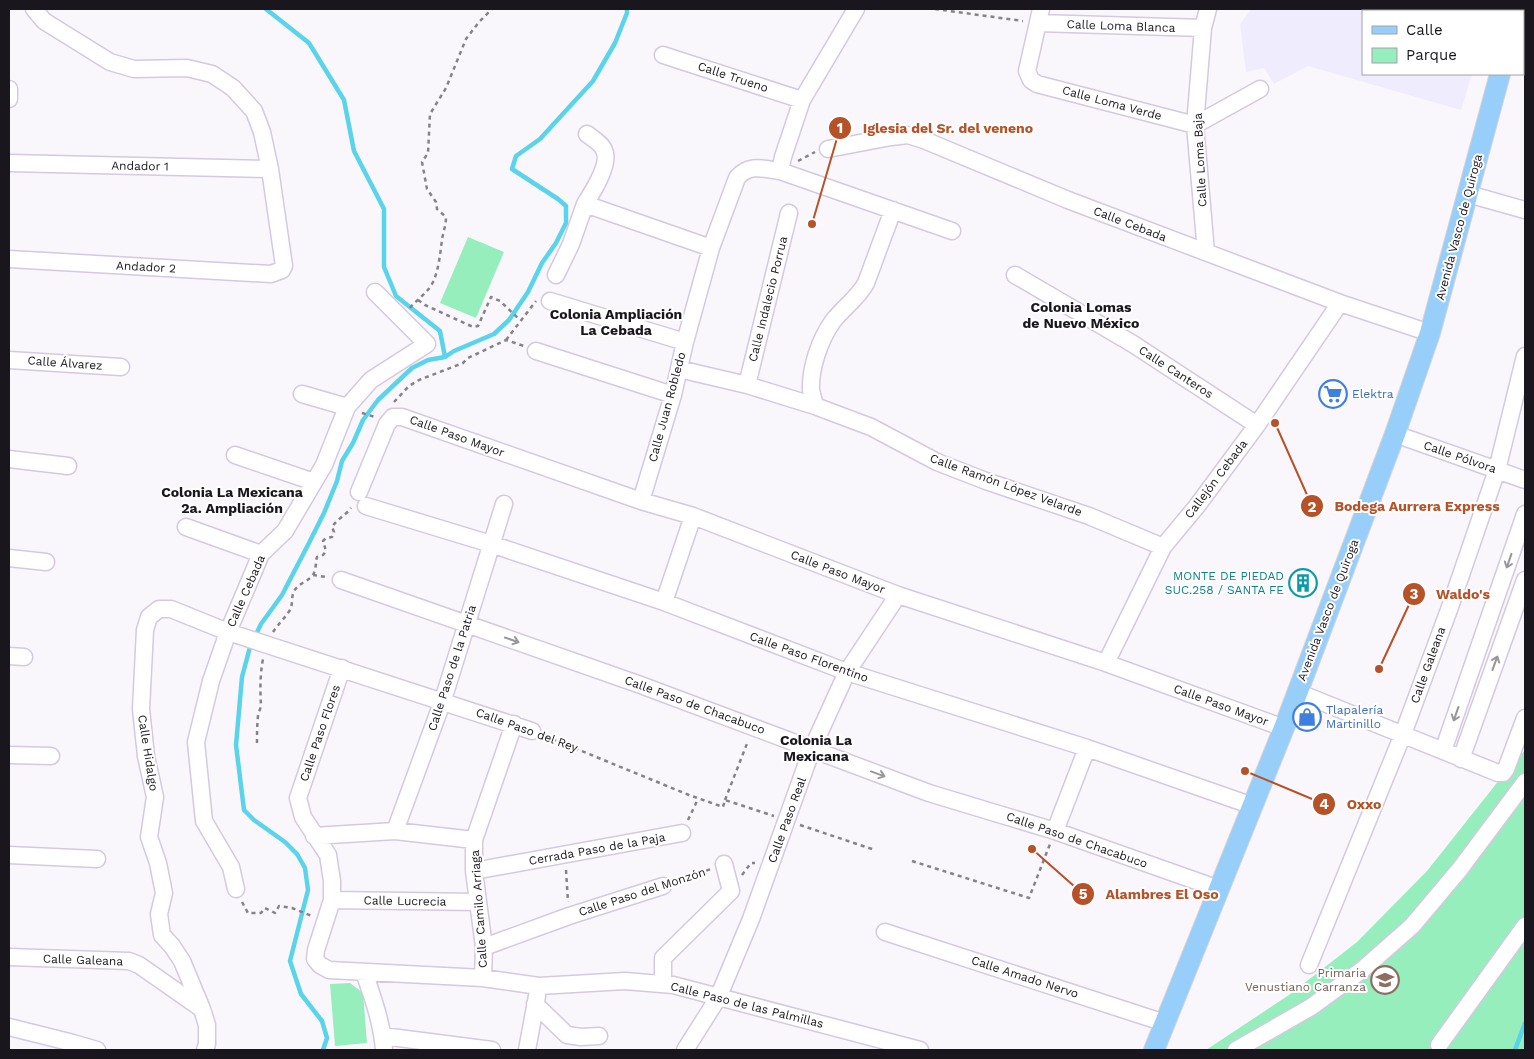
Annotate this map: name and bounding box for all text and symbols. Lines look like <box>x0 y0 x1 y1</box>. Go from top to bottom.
legend <box>1362 10 1524 75</box>
street label: Calle Loma Blanca <box>1066 17 1176 35</box>
text: Calle <box>1406 21 1443 39</box>
text: Parque <box>1406 46 1457 64</box>
street label: Calle Trueno <box>696 59 770 95</box>
street label: Calle Loma Verde <box>1061 83 1163 123</box>
street label: Calle Loma Baja <box>1191 112 1209 207</box>
callout: Iglesia del Sr. del veneno <box>827 113 1044 142</box>
text: 1 <box>837 119 843 137</box>
text: Iglesia del Sr. del veneno <box>863 120 1033 136</box>
street label: Avenida Vasco de Quiroga <box>1433 152 1485 301</box>
street label: Andador 1 <box>111 158 169 174</box>
street label: Calle Cebada <box>1091 204 1169 244</box>
street label: Calle Indalecio Porrua <box>746 235 790 363</box>
street label: Andador 2 <box>116 258 176 276</box>
district label: Colonia Lomas de Nuevo México <box>1023 299 1139 331</box>
district label: Colonia Ampliación La Cebada <box>550 306 682 338</box>
street label: Calle Canteros <box>1136 343 1216 401</box>
street label: Calle Juan Robledo <box>646 350 688 464</box>
street label: Calle Álvarez <box>27 353 103 373</box>
supermarket icon: Elektra <box>1318 379 1348 409</box>
place label: Elektra <box>1352 387 1394 401</box>
street label: Calle Paso Mayor <box>408 412 506 460</box>
street label: Callejón Cebada <box>1182 437 1250 521</box>
street label: Calle Pólvora <box>1422 438 1498 476</box>
street label: Calle Ramón López Velarde <box>928 451 1084 519</box>
district label: Colonia La Mexicana 2a. Ampliación <box>161 484 304 516</box>
callout: Bodega Aurrera Express <box>1299 492 1510 521</box>
text: 2 <box>1308 498 1317 516</box>
text: Bodega Aurrera Express <box>1334 498 1500 514</box>
street label: Avenida Vasco de Quiroga <box>1295 537 1362 683</box>
street label: Calle Paso Mayor <box>789 548 887 596</box>
one-way arrow <box>1504 552 1513 568</box>
street label: Calle Cebada <box>224 553 268 629</box>
building icon: MONTE DE PIEDAD SUC.258 / SANTA FE <box>1288 568 1318 598</box>
place label: MONTE DE PIEDAD SUC.258 / SANTA FE <box>1165 569 1284 597</box>
callout: Waldo's <box>1401 580 1500 609</box>
text: 3 <box>1410 585 1419 603</box>
text: Waldo's <box>1436 586 1490 602</box>
street label: Calle Paso de la Patria <box>425 603 479 733</box>
street label: Calle Galeana <box>1408 625 1448 705</box>
street label: Calle Paso Florentino <box>748 629 870 685</box>
one-way arrow <box>504 636 519 645</box>
one-way arrow <box>1491 656 1500 672</box>
street label: Calle Paso de Chacabuco <box>623 673 767 737</box>
street label: Calle Paso Mayor <box>1172 681 1270 729</box>
street label: Calle Paso Flores <box>297 683 343 783</box>
shop icon: Tlapalería Martinillo <box>1292 702 1322 732</box>
place label: Tlapalería Martinillo <box>1326 703 1384 731</box>
street label: Calle Paso del Rey <box>474 705 581 755</box>
one-way arrow <box>1451 706 1460 721</box>
street label: Calle Hidalgo <box>135 714 161 792</box>
district label: Colonia La Mexicana <box>780 732 853 764</box>
one-way arrow <box>870 770 885 779</box>
street label: Calle Paso Real <box>765 775 809 865</box>
callout: Oxxo <box>1311 789 1391 818</box>
text: 4 <box>1319 795 1329 813</box>
text: Oxxo <box>1347 796 1381 812</box>
street label: Calle Paso de Chacabuco <box>1005 809 1149 871</box>
street label: Cerrada Paso de la Paja <box>528 830 667 868</box>
street label: Calle Camilo Arriaga <box>468 849 490 969</box>
street label: Calle Paso del Monzón <box>577 865 707 919</box>
callout: Alambres El Oso <box>1070 879 1228 908</box>
text: 5 <box>1079 885 1088 903</box>
text: Alambres El Oso <box>1105 886 1219 902</box>
street label: Calle Lucrecia <box>363 893 447 909</box>
street label: Calle Galeana <box>43 952 124 968</box>
street label: Calle Amado Nervo <box>970 953 1080 1001</box>
school or university icon: Primaria Venustiano Carranza <box>1370 965 1400 995</box>
place label: Primaria Venustiano Carranza <box>1245 966 1366 994</box>
street label: Calle Paso de las Palmillas <box>669 979 825 1031</box>

